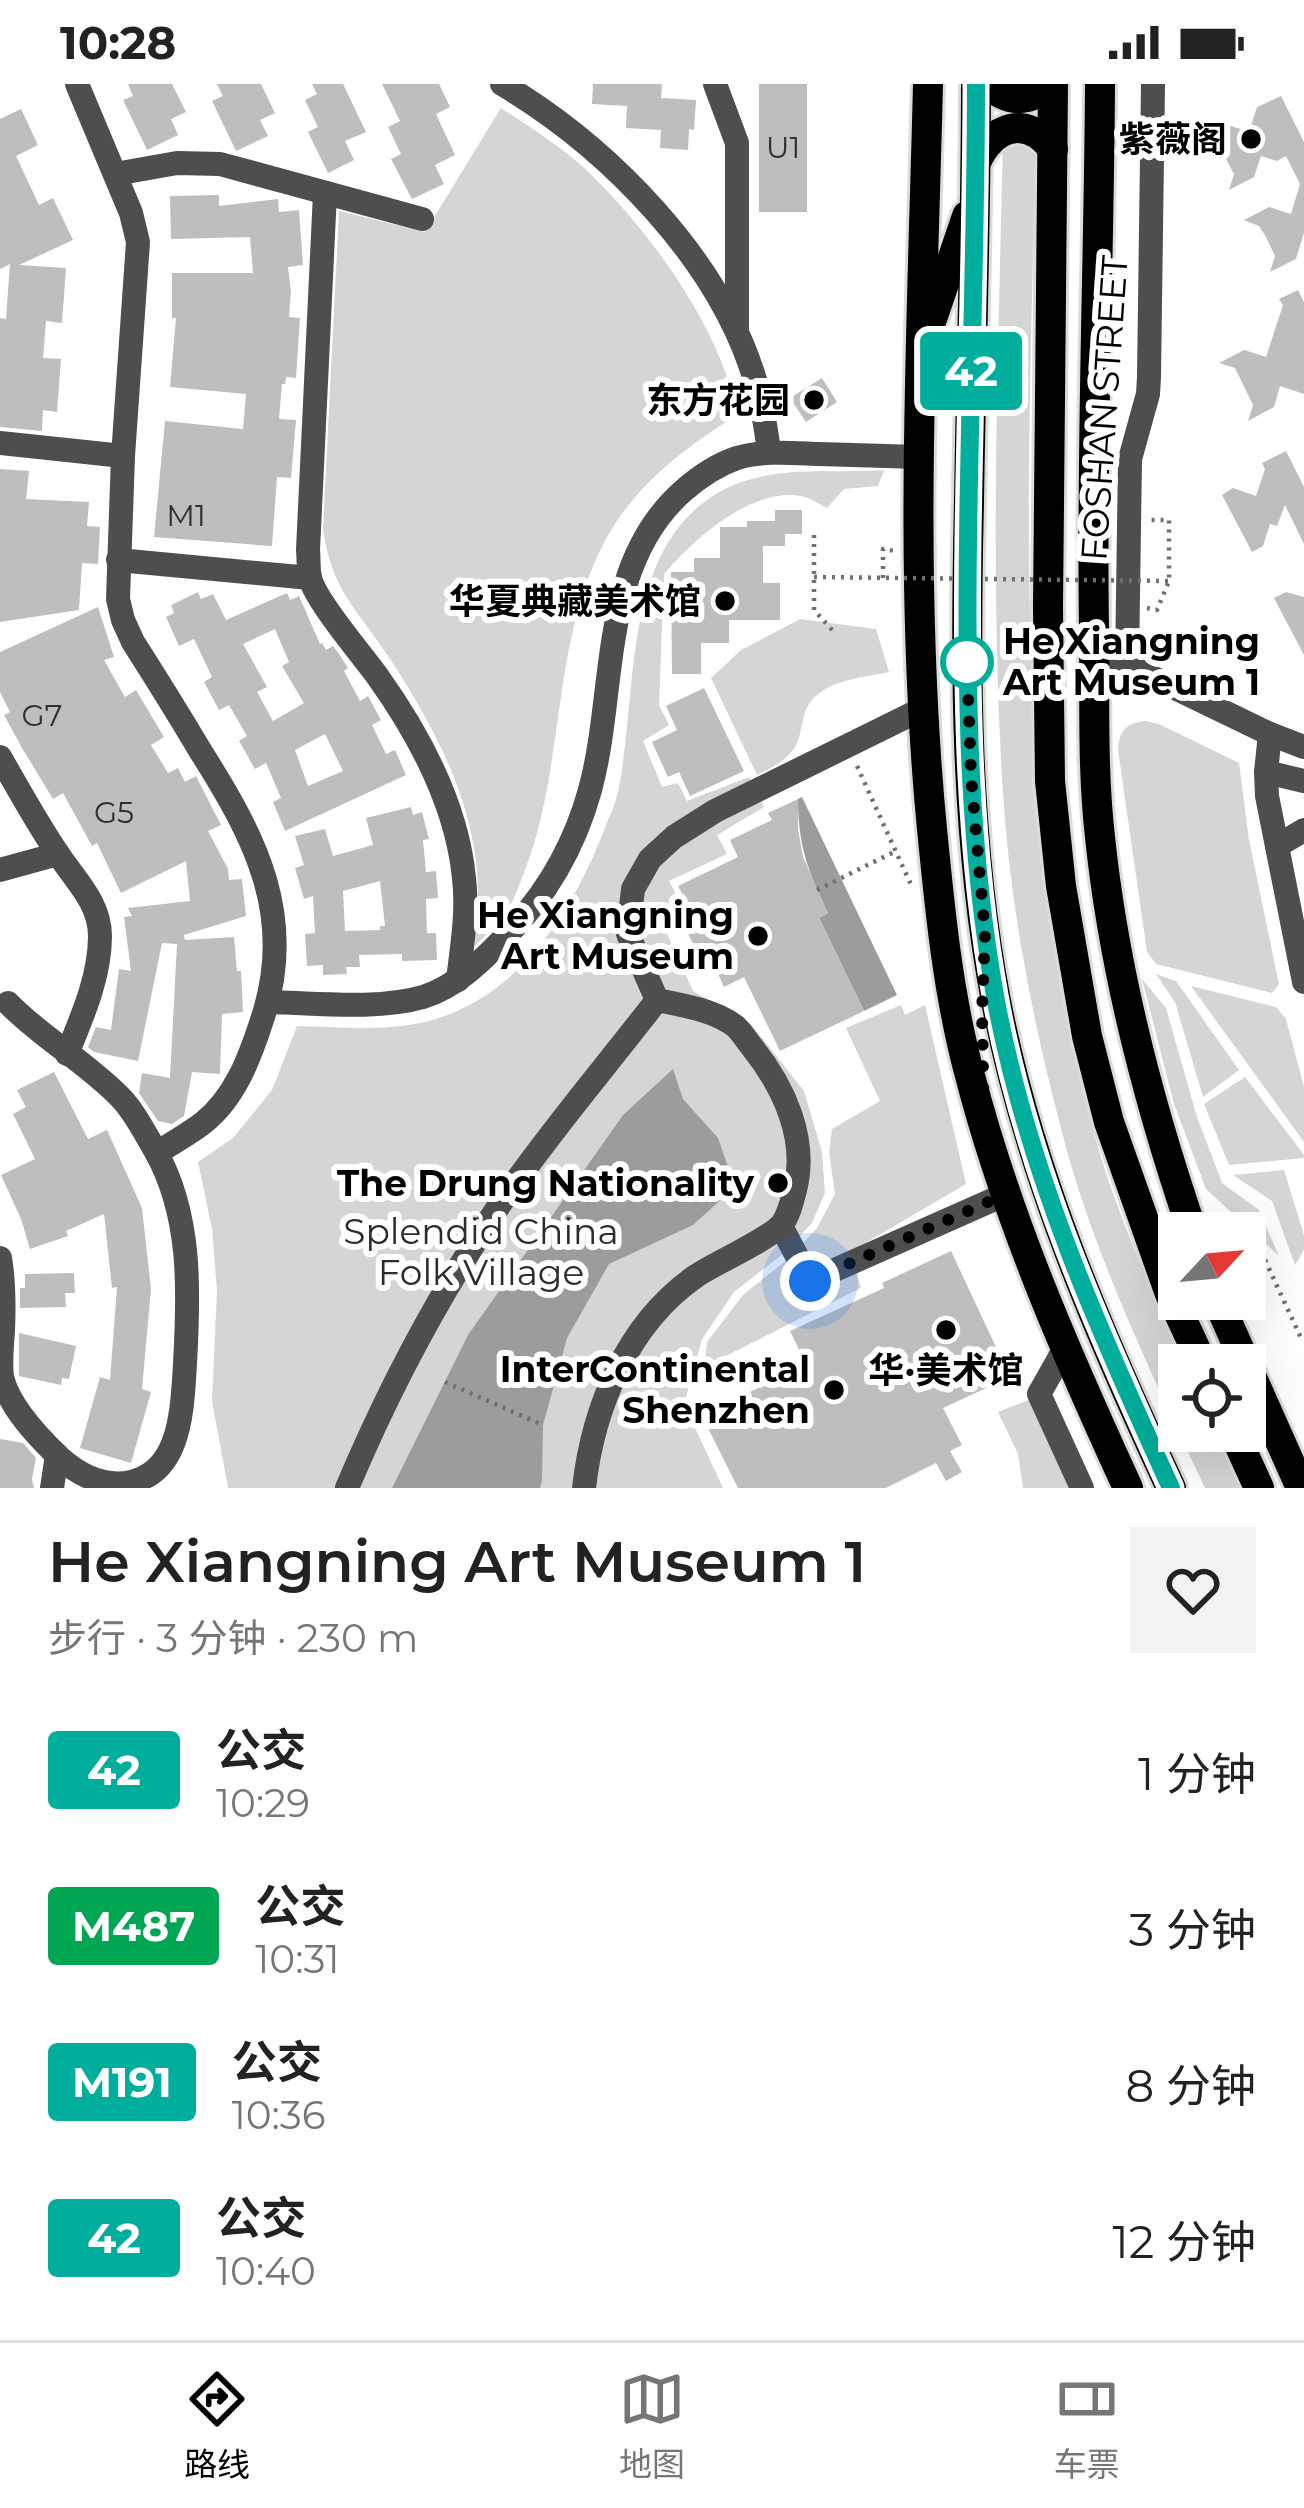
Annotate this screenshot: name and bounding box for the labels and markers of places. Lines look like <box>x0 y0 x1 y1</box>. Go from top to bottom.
place label: 紫薇阁 <box>1119 117 1227 161</box>
marker: 紫薇阁 <box>1238 126 1264 152</box>
place label: 东方花园 <box>646 378 790 422</box>
marker: 东方花园 <box>801 387 827 413</box>
place label: 华夏典藏美术馆 <box>449 579 701 623</box>
marker: 华夏典藏美术馆 <box>712 588 738 614</box>
place label: He Xiangning Art Museum 1 <box>1002 619 1260 704</box>
marker: He Xiangning Art Museum 1 <box>942 637 992 687</box>
place label: He Xiangning Art Museum <box>477 893 734 978</box>
marker: He Xiangning Art Museum <box>745 923 771 949</box>
place label: The Drung Nationality <box>337 1161 754 1205</box>
marker: The Drung Nationality <box>765 1170 791 1196</box>
marker: 华·美术馆 <box>933 1317 959 1343</box>
place label: InterContinental Shenzhen <box>500 1347 810 1432</box>
place label: 华·美术馆 <box>869 1348 1023 1392</box>
marker: InterContinental Shenzhen <box>821 1377 847 1403</box>

